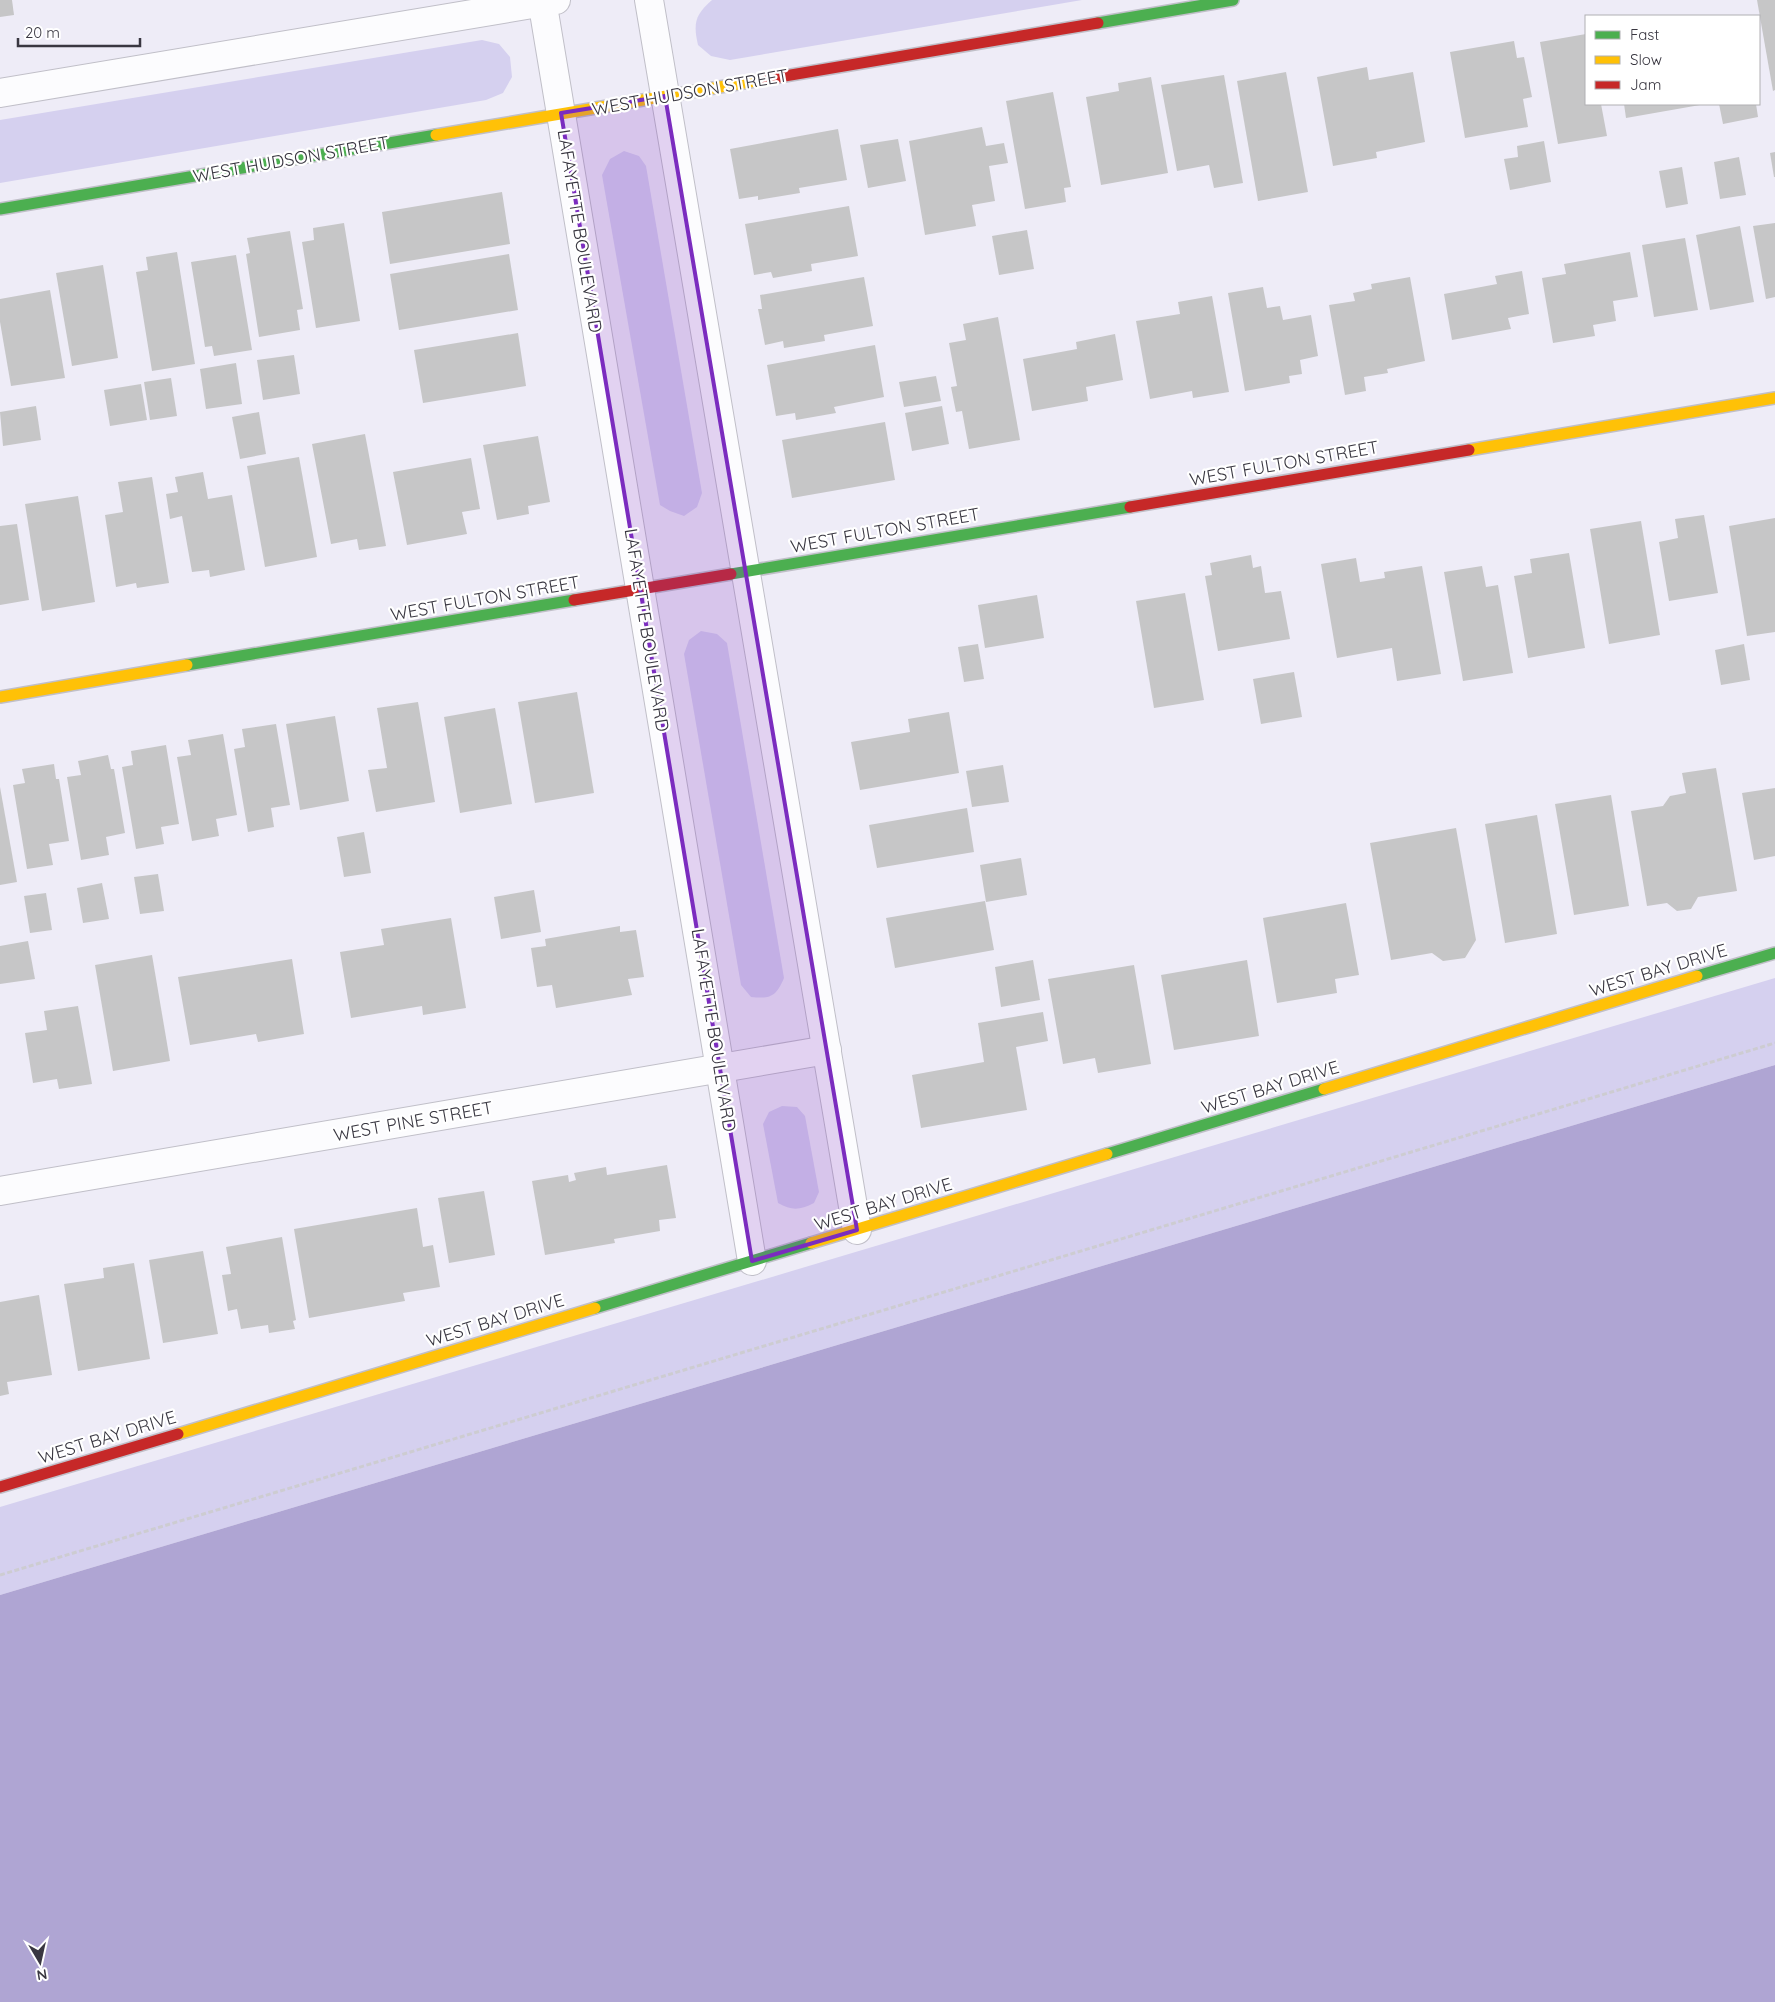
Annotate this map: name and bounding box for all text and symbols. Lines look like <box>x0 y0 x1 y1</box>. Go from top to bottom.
scale bar <box>18 15 140 47</box>
legend <box>1585 15 1760 105</box>
text: 20 m <box>25 23 60 42</box>
text: Fast <box>1630 25 1659 44</box>
text: Slow <box>1630 50 1662 69</box>
street label: WEST HUDSON STREET <box>590 63 790 121</box>
text: Jam <box>1630 75 1661 94</box>
street label: LAFAYETTE BOULEVARD <box>553 128 607 334</box>
street label: WEST HUDSON STREET <box>191 130 391 188</box>
street label: WEST FULTON STREET <box>1188 435 1381 491</box>
street label: WEST FULTON STREET <box>789 502 982 558</box>
street label: LAFAYETTE BOULEVARD <box>620 527 674 733</box>
street label: WEST FULTON STREET <box>389 570 582 626</box>
street label: LAFAYETTE BOULEVARD <box>687 927 741 1133</box>
street label: WEST BAY DRIVE <box>1586 938 1730 1002</box>
street label: WEST BAY DRIVE <box>1198 1055 1342 1119</box>
street label: WEST PINE STREET <box>332 1096 495 1146</box>
street label: WEST BAY DRIVE <box>811 1172 955 1236</box>
street label: WEST BAY DRIVE <box>423 1288 567 1352</box>
street label: WEST BAY DRIVE <box>35 1405 179 1469</box>
north arrow <box>15 1937 65 1987</box>
text: N <box>36 1965 49 1985</box>

